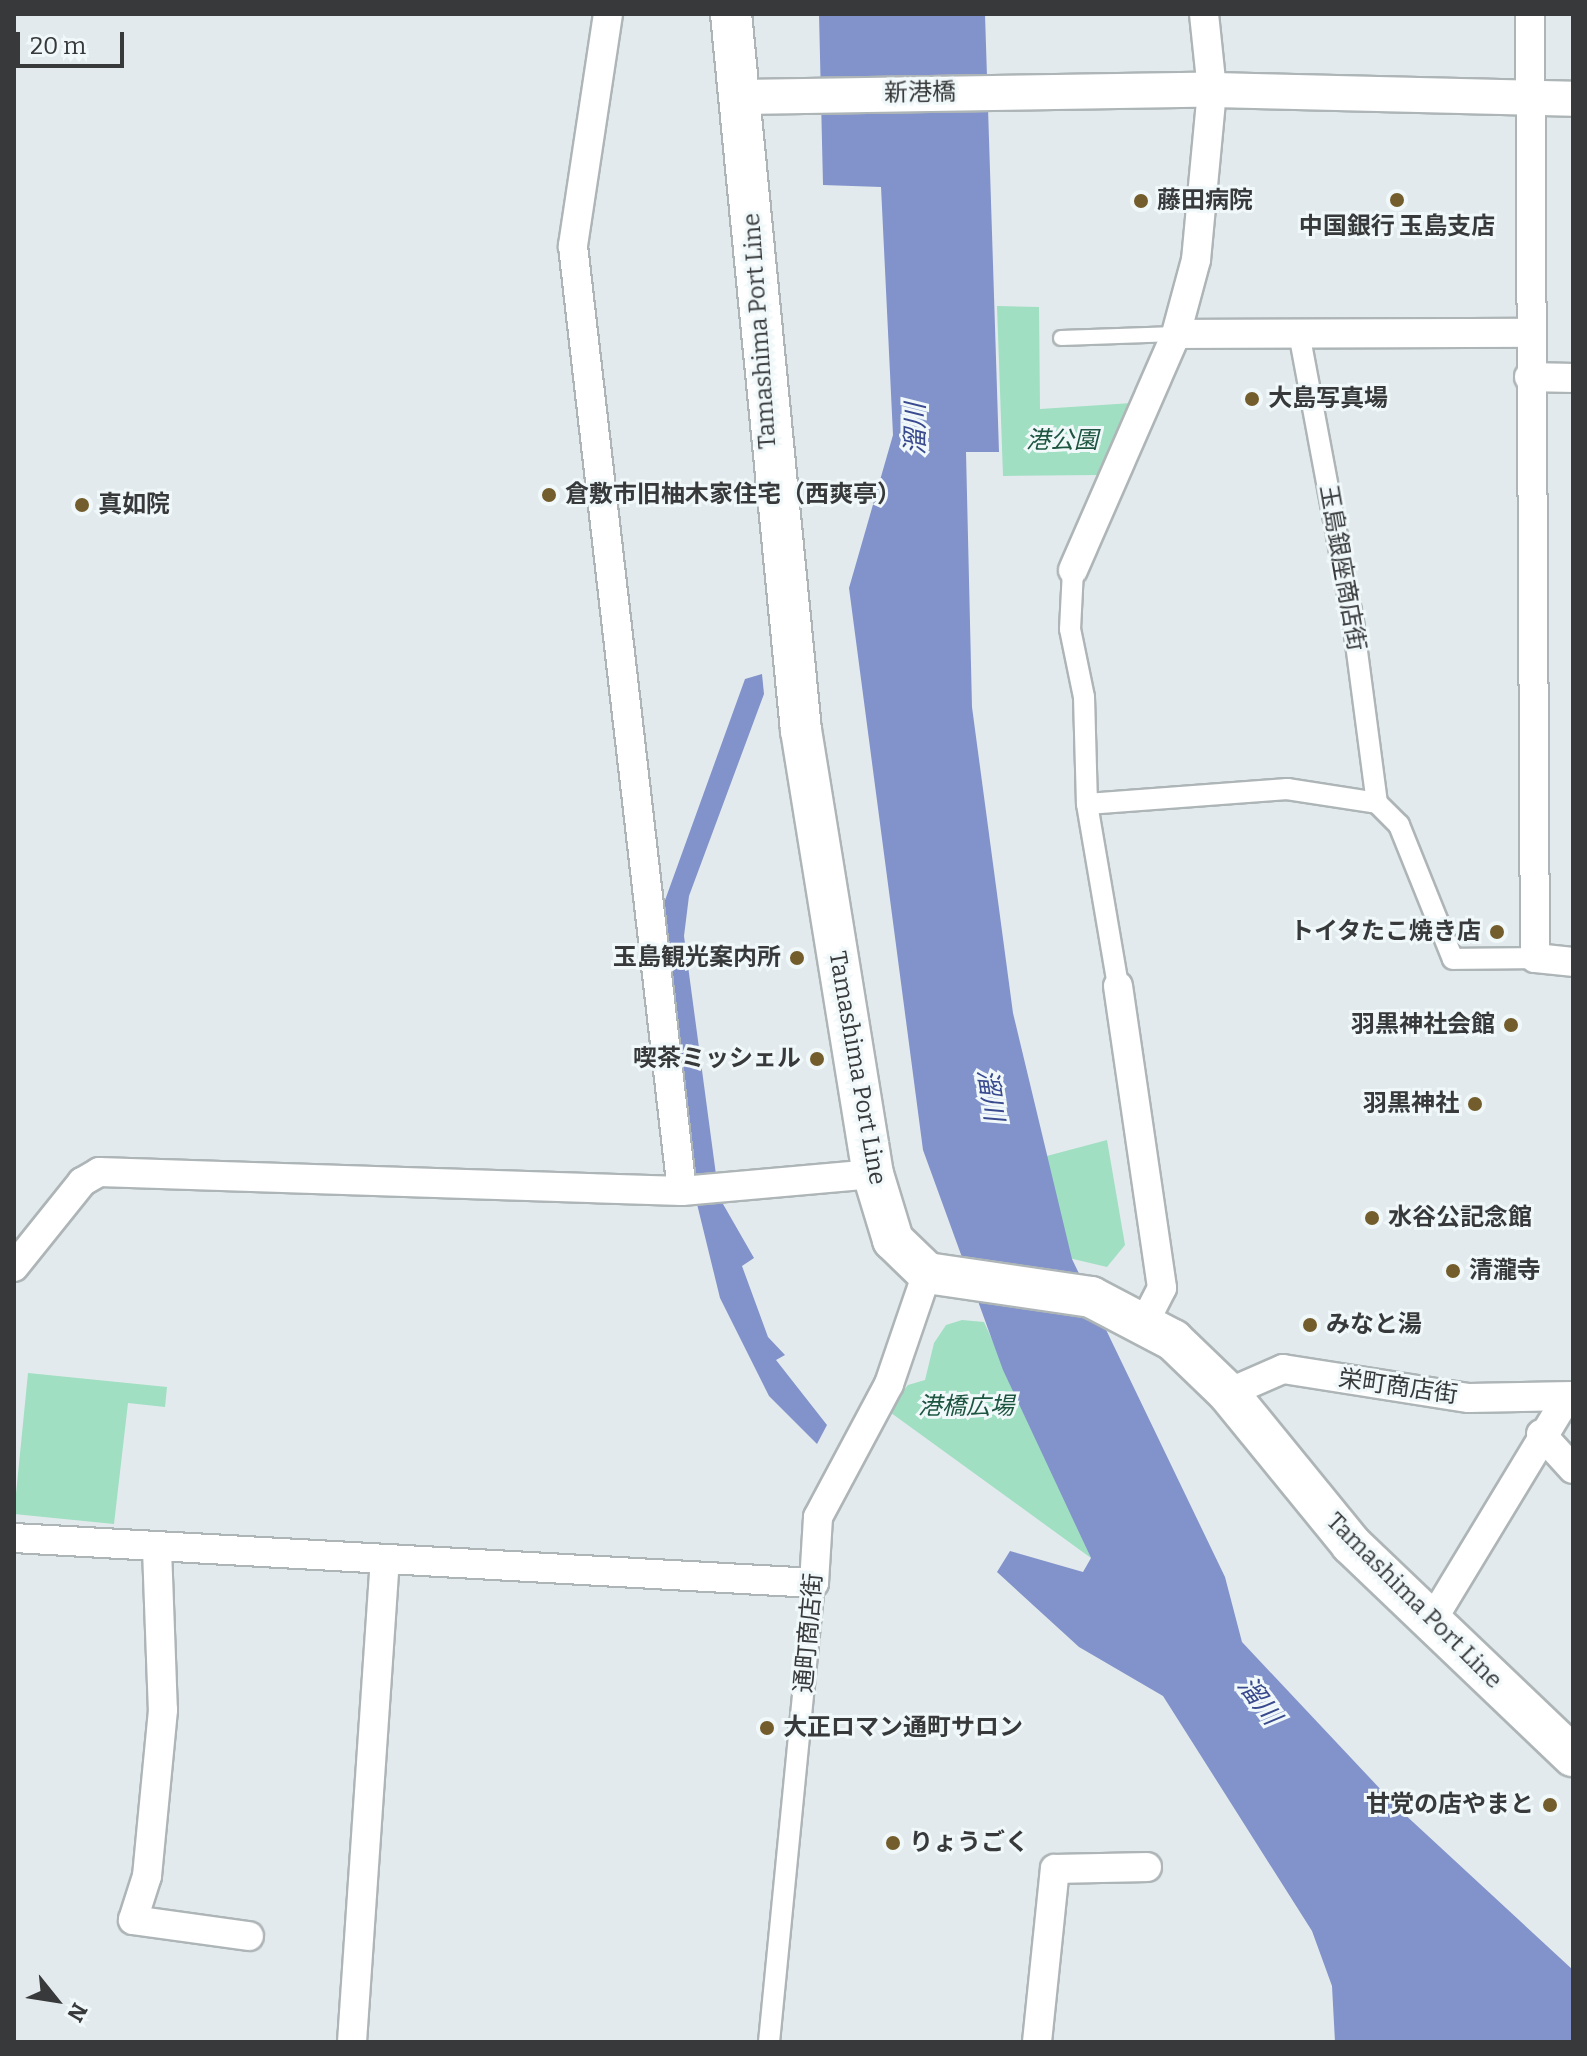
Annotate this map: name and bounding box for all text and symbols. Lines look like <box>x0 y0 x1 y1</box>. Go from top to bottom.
scale bar <box>20 16 128 66</box>
text: 20 m <box>30 32 86 60</box>
street label: 新港橋 <box>884 78 956 108</box>
place label: 藤田病院 <box>1157 187 1253 215</box>
marker: 中国銀行 玉島支店 <box>1388 191 1406 209</box>
marker: 藤田病院 <box>1132 192 1150 210</box>
street label: Tamashima Port Line <box>737 212 783 450</box>
place label: 中国銀行 玉島支店 <box>1299 213 1495 241</box>
place label: 大島写真場 <box>1268 385 1388 413</box>
marker: 大島写真場 <box>1243 390 1261 408</box>
water label: 溜川 <box>900 403 932 455</box>
park label: 港公園 <box>1026 427 1098 455</box>
place label: 倉敷市旧柚木家住宅（西爽亭） <box>565 481 901 509</box>
street label: 玉島銀座商店街 <box>1313 483 1371 653</box>
marker: 倉敷市旧柚木家住宅（西爽亭） <box>540 486 558 504</box>
place label: 真如院 <box>98 491 170 519</box>
marker: 真如院 <box>73 496 91 514</box>
place label: トイタたこ焼き店 <box>1289 918 1481 946</box>
marker: トイタたこ焼き店 <box>1488 923 1506 941</box>
place label: 玉島観光案内所 <box>613 944 781 972</box>
marker: 玉島観光案内所 <box>788 949 806 967</box>
street label: Tamashima Port Line <box>822 949 892 1187</box>
place label: 羽黒神社会館 <box>1351 1011 1495 1039</box>
marker: 羽黒神社会館 <box>1502 1016 1520 1034</box>
place label: 喫茶ミッシェル <box>633 1045 801 1073</box>
marker: 喫茶ミッシェル <box>808 1050 826 1068</box>
water label: 溜川 <box>971 1067 1009 1123</box>
place label: 羽黒神社 <box>1363 1090 1459 1118</box>
marker: 羽黒神社 <box>1466 1095 1484 1113</box>
place label: 水谷公記念館 <box>1388 1204 1532 1232</box>
marker: 水谷公記念館 <box>1363 1209 1381 1227</box>
place label: 清瀧寺 <box>1469 1257 1541 1285</box>
marker: 清瀧寺 <box>1444 1262 1462 1280</box>
place label: みなと湯 <box>1326 1311 1422 1339</box>
marker: みなと湯 <box>1301 1316 1319 1334</box>
street label: 栄町商店街 <box>1337 1364 1459 1410</box>
park label: 港橋広場 <box>918 1393 1014 1421</box>
street label: Tamashima Port Line <box>1320 1507 1508 1695</box>
street label: 通町商店街 <box>789 1572 829 1694</box>
water label: 溜川 <box>1231 1671 1287 1731</box>
place label: 大正ロマン通町サロン <box>783 1714 1023 1742</box>
marker: 大正ロマン通町サロン <box>758 1719 776 1737</box>
place label: 甘党の店やまと <box>1366 1791 1534 1819</box>
marker: 甘党の店やまと <box>1541 1796 1559 1814</box>
place label: りょうごく <box>909 1829 1029 1857</box>
marker: りょうごく <box>884 1834 902 1852</box>
north arrow <box>16 1960 96 2040</box>
text: N <box>61 1998 93 2026</box>

